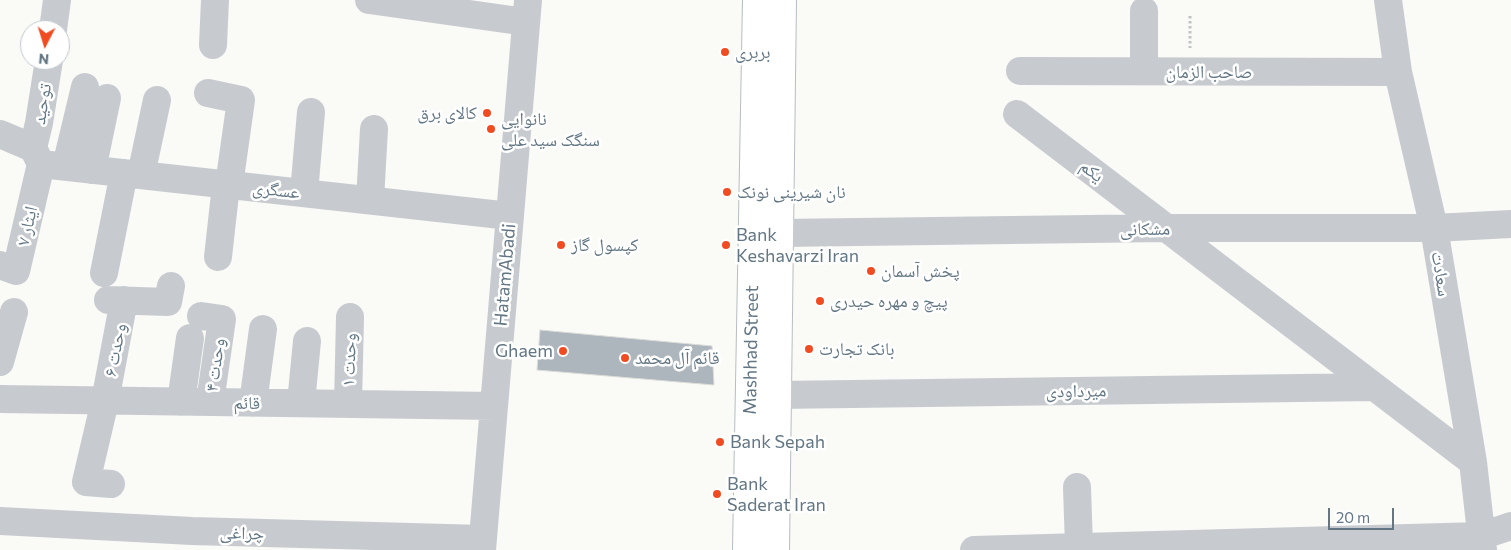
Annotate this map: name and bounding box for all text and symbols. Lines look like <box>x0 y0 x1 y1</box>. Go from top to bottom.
north arrow <box>20 20 70 70</box>
place label: بربری <box>735 41 771 63</box>
marker: بربری <box>719 46 731 58</box>
text: N <box>38 51 50 68</box>
street label: صاحب الزمان <box>1166 61 1252 83</box>
street label: توحید <box>28 82 56 126</box>
place label: کالای برق <box>417 102 477 124</box>
marker: کالای برق <box>481 107 493 119</box>
place label: نانوایی سنگک سید علی <box>501 108 600 150</box>
marker: نانوایی سنگک سید علی <box>485 123 497 135</box>
street label: یکم <box>1076 155 1108 187</box>
street label: عسگری <box>251 177 301 203</box>
place label: نان شیرینی نونک <box>737 181 846 203</box>
marker: نان شیرینی نونک <box>721 186 733 198</box>
street label: ایثار ۷ <box>12 204 42 248</box>
street label: مشکانی <box>1120 218 1170 240</box>
street label: HatamAbadi <box>490 223 520 327</box>
place label: Bank Keshavarzi Iran <box>736 224 859 266</box>
place label: کپسول گاز <box>571 234 638 256</box>
marker: کپسول گاز <box>555 239 567 251</box>
marker: Bank Keshavarzi Iran <box>720 239 732 251</box>
street label: سعادت <box>1427 250 1455 298</box>
place label: پخش آسمان <box>881 260 960 282</box>
marker: پخش آسمان <box>865 265 877 277</box>
street label: Mashhad Street <box>739 285 763 415</box>
place label: پیچ و مهره حیدری <box>830 290 948 312</box>
marker: پیچ و مهره حیدری <box>814 295 826 307</box>
street label: وحدت ۶ <box>99 322 131 378</box>
street label: وحدت ۱ <box>337 333 361 387</box>
street label: وحدت ۴ <box>201 337 229 393</box>
place label: بانک تجارت <box>819 338 894 360</box>
place label: Ghaem <box>495 340 553 362</box>
marker: بانک تجارت <box>803 343 815 355</box>
marker: Ghaem <box>557 345 569 357</box>
place label: قائم آل محمد <box>635 347 720 369</box>
marker: قائم آل محمد <box>619 352 631 364</box>
street label: میرداودی <box>1045 380 1107 402</box>
street label: قائم <box>234 392 260 414</box>
place label: Bank Sepah <box>730 431 825 453</box>
marker: Bank Sepah <box>714 436 726 448</box>
place label: Bank Saderat Iran <box>727 473 826 516</box>
marker: Bank Saderat Iran <box>711 488 723 500</box>
scale bar <box>1331 498 1397 530</box>
text: 20 m <box>1336 508 1370 526</box>
street label: چراغی <box>219 521 265 545</box>

